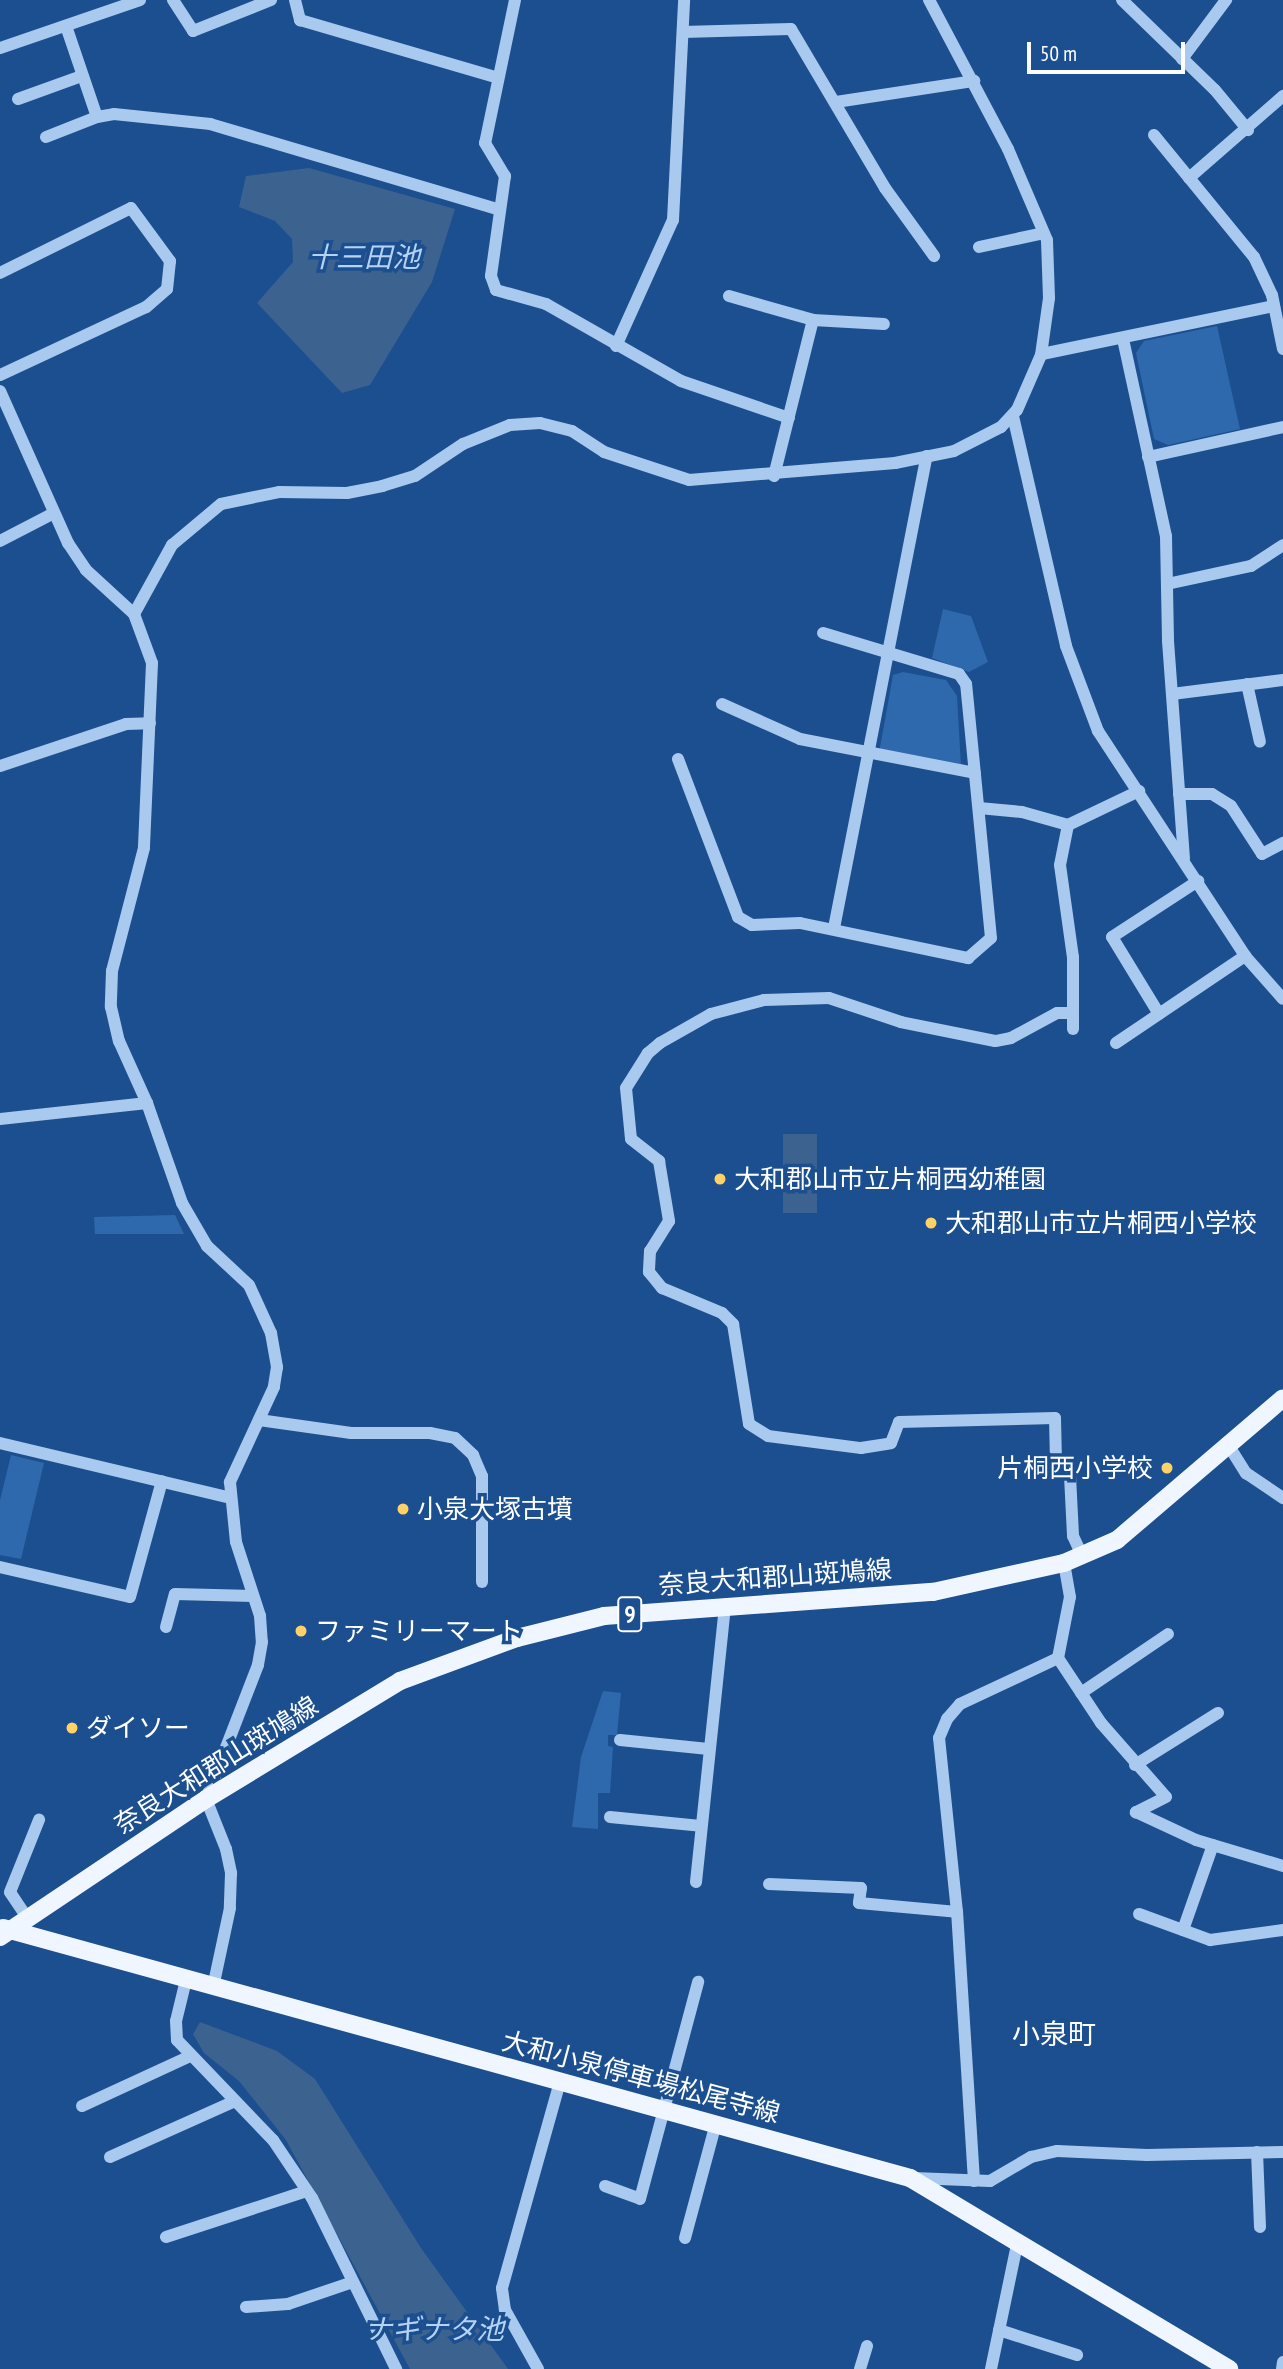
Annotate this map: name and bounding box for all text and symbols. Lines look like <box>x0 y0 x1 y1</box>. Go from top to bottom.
scale bar <box>1031 28 1188 72</box>
text: 50 m <box>1040 40 1077 67</box>
water label: 十三田池 <box>308 240 420 274</box>
place label: 大和郡山市立片桐西幼稚園 <box>734 1163 1046 1195</box>
marker: 大和郡山市立片桐西幼稚園 <box>712 1171 728 1187</box>
place label: 大和郡山市立片桐西小学校 <box>945 1207 1257 1239</box>
marker: 大和郡山市立片桐西小学校 <box>923 1215 939 1231</box>
place label: 片桐西小学校 <box>997 1452 1153 1484</box>
marker: 片桐西小学校 <box>1159 1460 1175 1476</box>
place label: 小泉大塚古墳 <box>417 1493 573 1525</box>
marker: 小泉大塚古墳 <box>395 1501 411 1517</box>
street label: 奈良大和郡山斑鳩線 <box>657 1553 893 1601</box>
road number: 9 <box>616 1594 644 1634</box>
place label: ファミリーマート <box>315 1615 523 1647</box>
marker: ファミリーマート <box>293 1623 309 1639</box>
street label: 奈良大和郡山斑鳩線 <box>109 1690 323 1840</box>
place label: ダイソー <box>86 1712 190 1744</box>
marker: ダイソー <box>64 1720 80 1736</box>
district label: 小泉町 <box>1012 2017 1096 2051</box>
street label: 大和小泉停車場松尾寺線 <box>499 2025 783 2129</box>
water label: ナギナタ池 <box>364 2312 504 2346</box>

